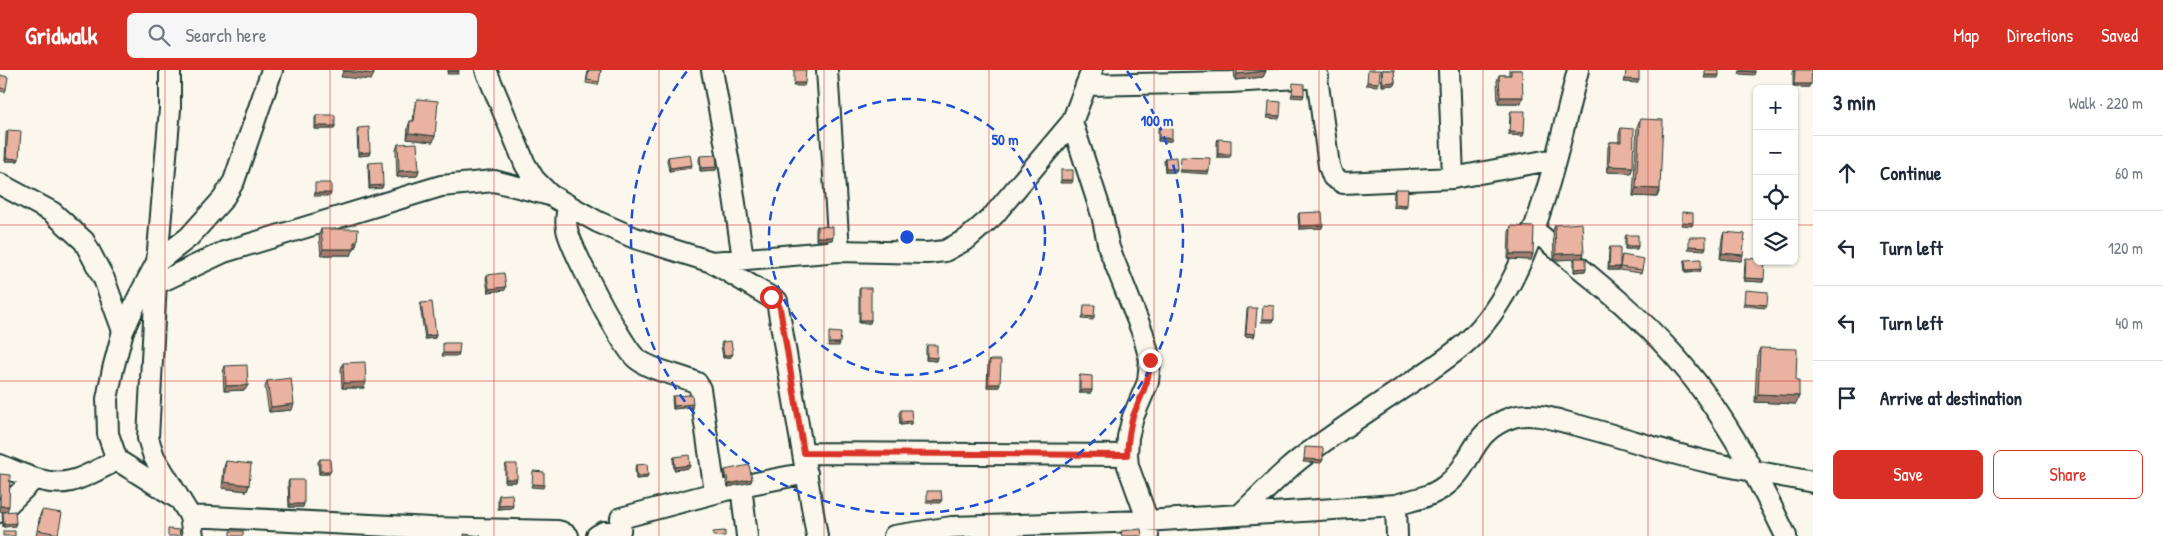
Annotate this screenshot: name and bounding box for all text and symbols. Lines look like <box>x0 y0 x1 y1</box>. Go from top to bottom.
search box <box>127 13 477 58</box>
text: Gridwalk <box>25 19 97 51</box>
icon: search <box>145 21 173 49</box>
text: Search here <box>185 22 267 48</box>
text: Map <box>1954 23 1979 48</box>
text: Directions <box>2007 23 2073 48</box>
text: Saved <box>2101 23 2138 48</box>
map controls <box>1753 85 1798 265</box>
button: + <box>1753 85 1798 130</box>
text: 3 min <box>1833 88 1876 117</box>
text: Walk · 220 m <box>2069 92 2143 114</box>
text: 100 m <box>1141 110 1173 131</box>
text: 50 m <box>992 129 1018 150</box>
button: − <box>1753 130 1798 175</box>
icon: ahead <box>1833 159 1861 187</box>
text: Continue <box>1880 160 1941 186</box>
text: 60 m <box>2115 162 2143 184</box>
button: locate <box>1753 175 1798 220</box>
button: layers <box>1753 220 1798 265</box>
centre of rings <box>898 228 916 246</box>
icon: left <box>1833 234 1861 262</box>
text: Turn left <box>1880 235 1943 261</box>
text: 120 m <box>2108 237 2143 259</box>
route start <box>760 286 783 309</box>
icon: left <box>1833 309 1861 337</box>
text: Turn left <box>1880 310 1943 336</box>
text: 40 m <box>2115 312 2143 334</box>
route end <box>1139 349 1162 372</box>
icon: arrive <box>1833 384 1861 412</box>
text: Arrive at destination <box>1880 385 2022 411</box>
button: Save <box>1833 450 1983 499</box>
button: Share <box>1993 450 2143 499</box>

